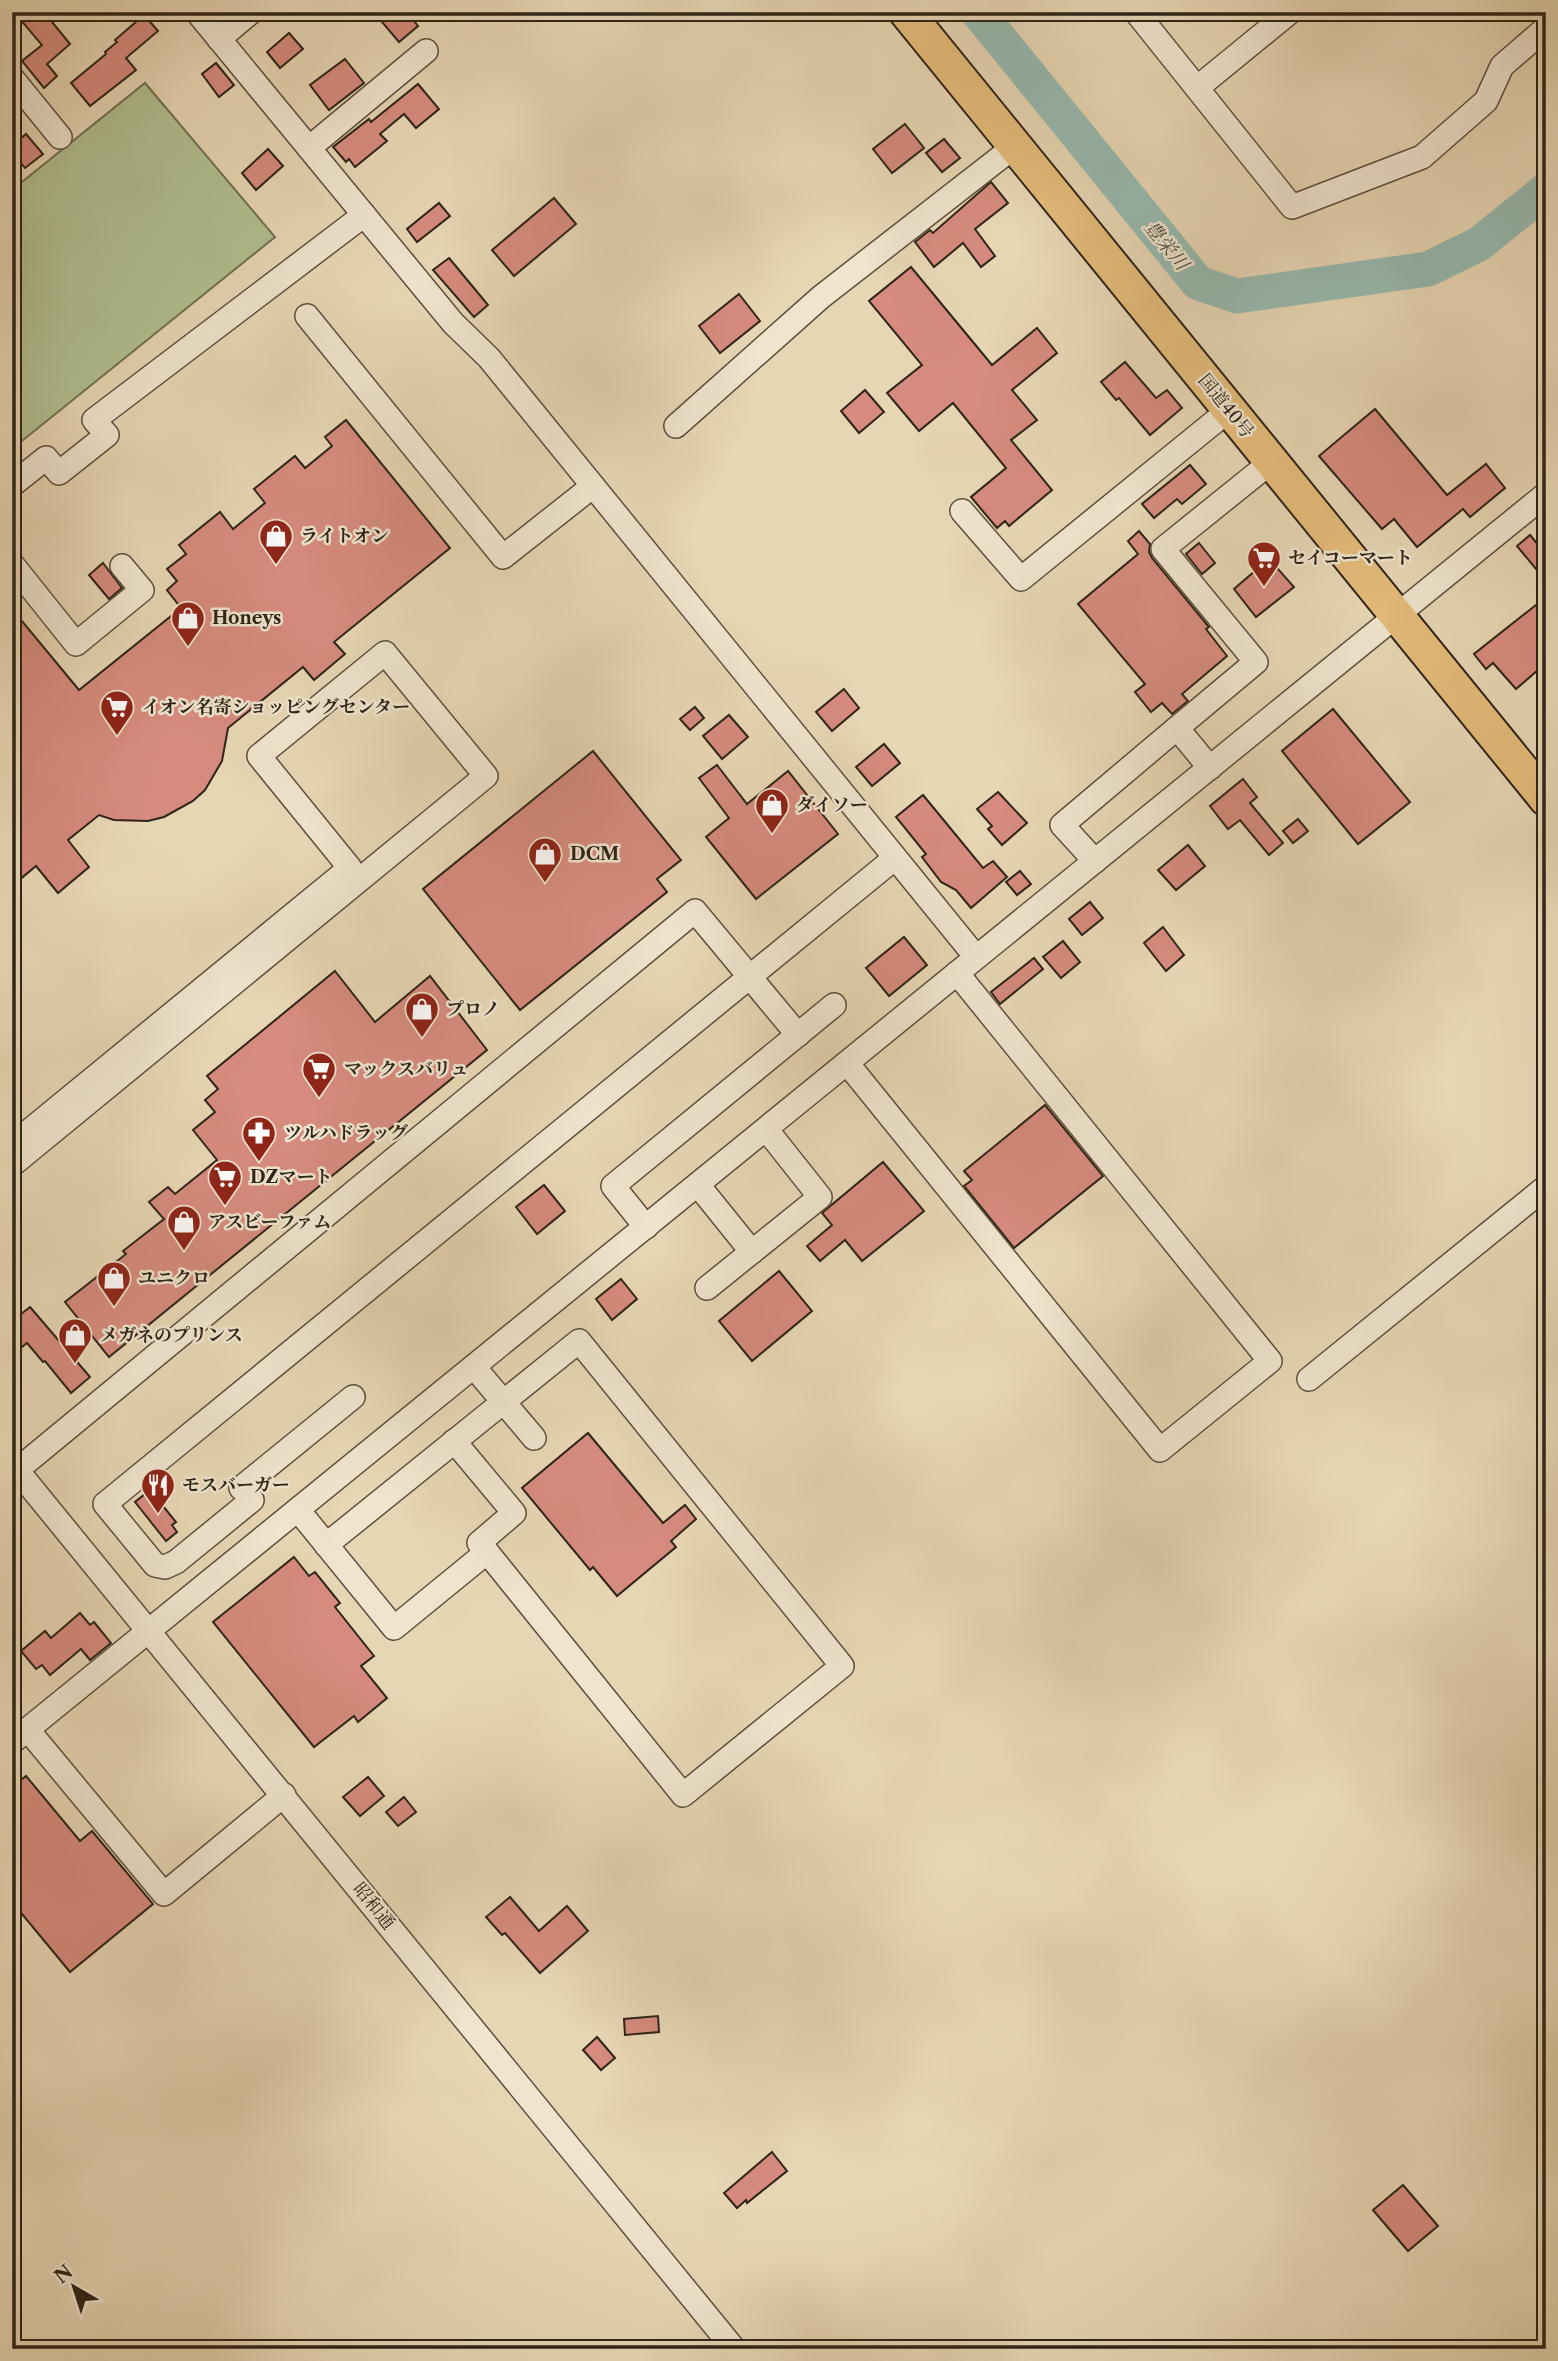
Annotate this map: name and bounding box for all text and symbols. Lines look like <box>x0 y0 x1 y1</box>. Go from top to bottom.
water label: 豊栄川 <box>1140 216 1195 276</box>
street label: 国道40号 <box>1194 370 1258 442</box>
shop icon: ライトオン <box>257 517 295 566</box>
place label: ライトオン <box>300 525 389 547</box>
supermarket icon: セイコーマート <box>1245 539 1283 588</box>
place label: セイコーマート <box>1288 547 1413 569</box>
shop icon: Honeys <box>169 599 207 648</box>
place label: Honeys <box>212 607 281 629</box>
supermarket icon: イオン名寄ショッピングセンター <box>98 688 136 737</box>
place label: イオン名寄ショッピングセンター <box>142 696 410 718</box>
shop icon: ダイソー <box>753 786 791 835</box>
place label: ダイソー <box>796 794 868 816</box>
shop icon: DCM <box>526 835 564 884</box>
place label: DCM <box>570 843 619 865</box>
shop icon: プロノ <box>403 990 441 1039</box>
place label: プロノ <box>446 998 500 1020</box>
supermarket icon: マックスバリュ <box>300 1050 338 1099</box>
place label: マックスバリュ <box>344 1058 469 1080</box>
pharmacy icon: ツルハドラッグ <box>240 1114 278 1163</box>
place label: ツルハドラッグ <box>284 1122 408 1144</box>
supermarket icon: DZマート <box>206 1158 244 1207</box>
place label: DZマート <box>250 1166 333 1188</box>
shop icon: アスビーファム <box>165 1203 203 1252</box>
place label: アスビーファム <box>208 1211 331 1233</box>
shop icon: ユニクロ <box>95 1259 133 1308</box>
place label: ユニクロ <box>138 1267 210 1289</box>
shop icon: メガネのプリンス <box>56 1316 94 1365</box>
place label: メガネのプリンス <box>100 1324 243 1346</box>
restaurant icon: モスバーガー <box>139 1466 177 1515</box>
place label: モスバーガー <box>182 1474 290 1496</box>
street label: 昭和通 <box>348 1878 400 1934</box>
north arrow <box>38 2252 108 2322</box>
text: N <box>50 2260 77 2288</box>

